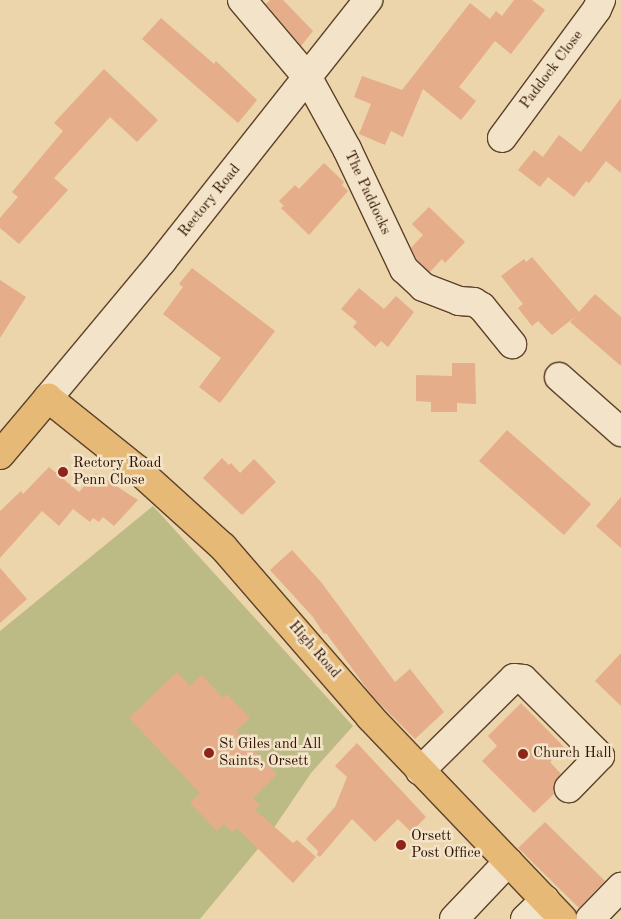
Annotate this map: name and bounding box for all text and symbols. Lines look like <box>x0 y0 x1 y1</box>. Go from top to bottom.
street label: Paddock Close <box>517 27 587 113</box>
street label: The Paddocks <box>340 148 394 238</box>
street label: Rectory Road <box>175 161 245 241</box>
place label: Rectory Road Penn Close <box>73 454 162 489</box>
marker: Rectory Road Penn Close <box>57 466 69 478</box>
street label: High Road <box>284 618 344 682</box>
place label: St Giles and All Saints, Orsett <box>219 735 321 770</box>
place label: Church Hall <box>533 745 612 763</box>
marker: St Giles and All Saints, Orsett <box>203 747 215 759</box>
marker: Church Hall <box>517 748 529 760</box>
place label: Orsett Post Office <box>411 827 481 862</box>
marker: Orsett Post Office <box>395 839 407 851</box>

